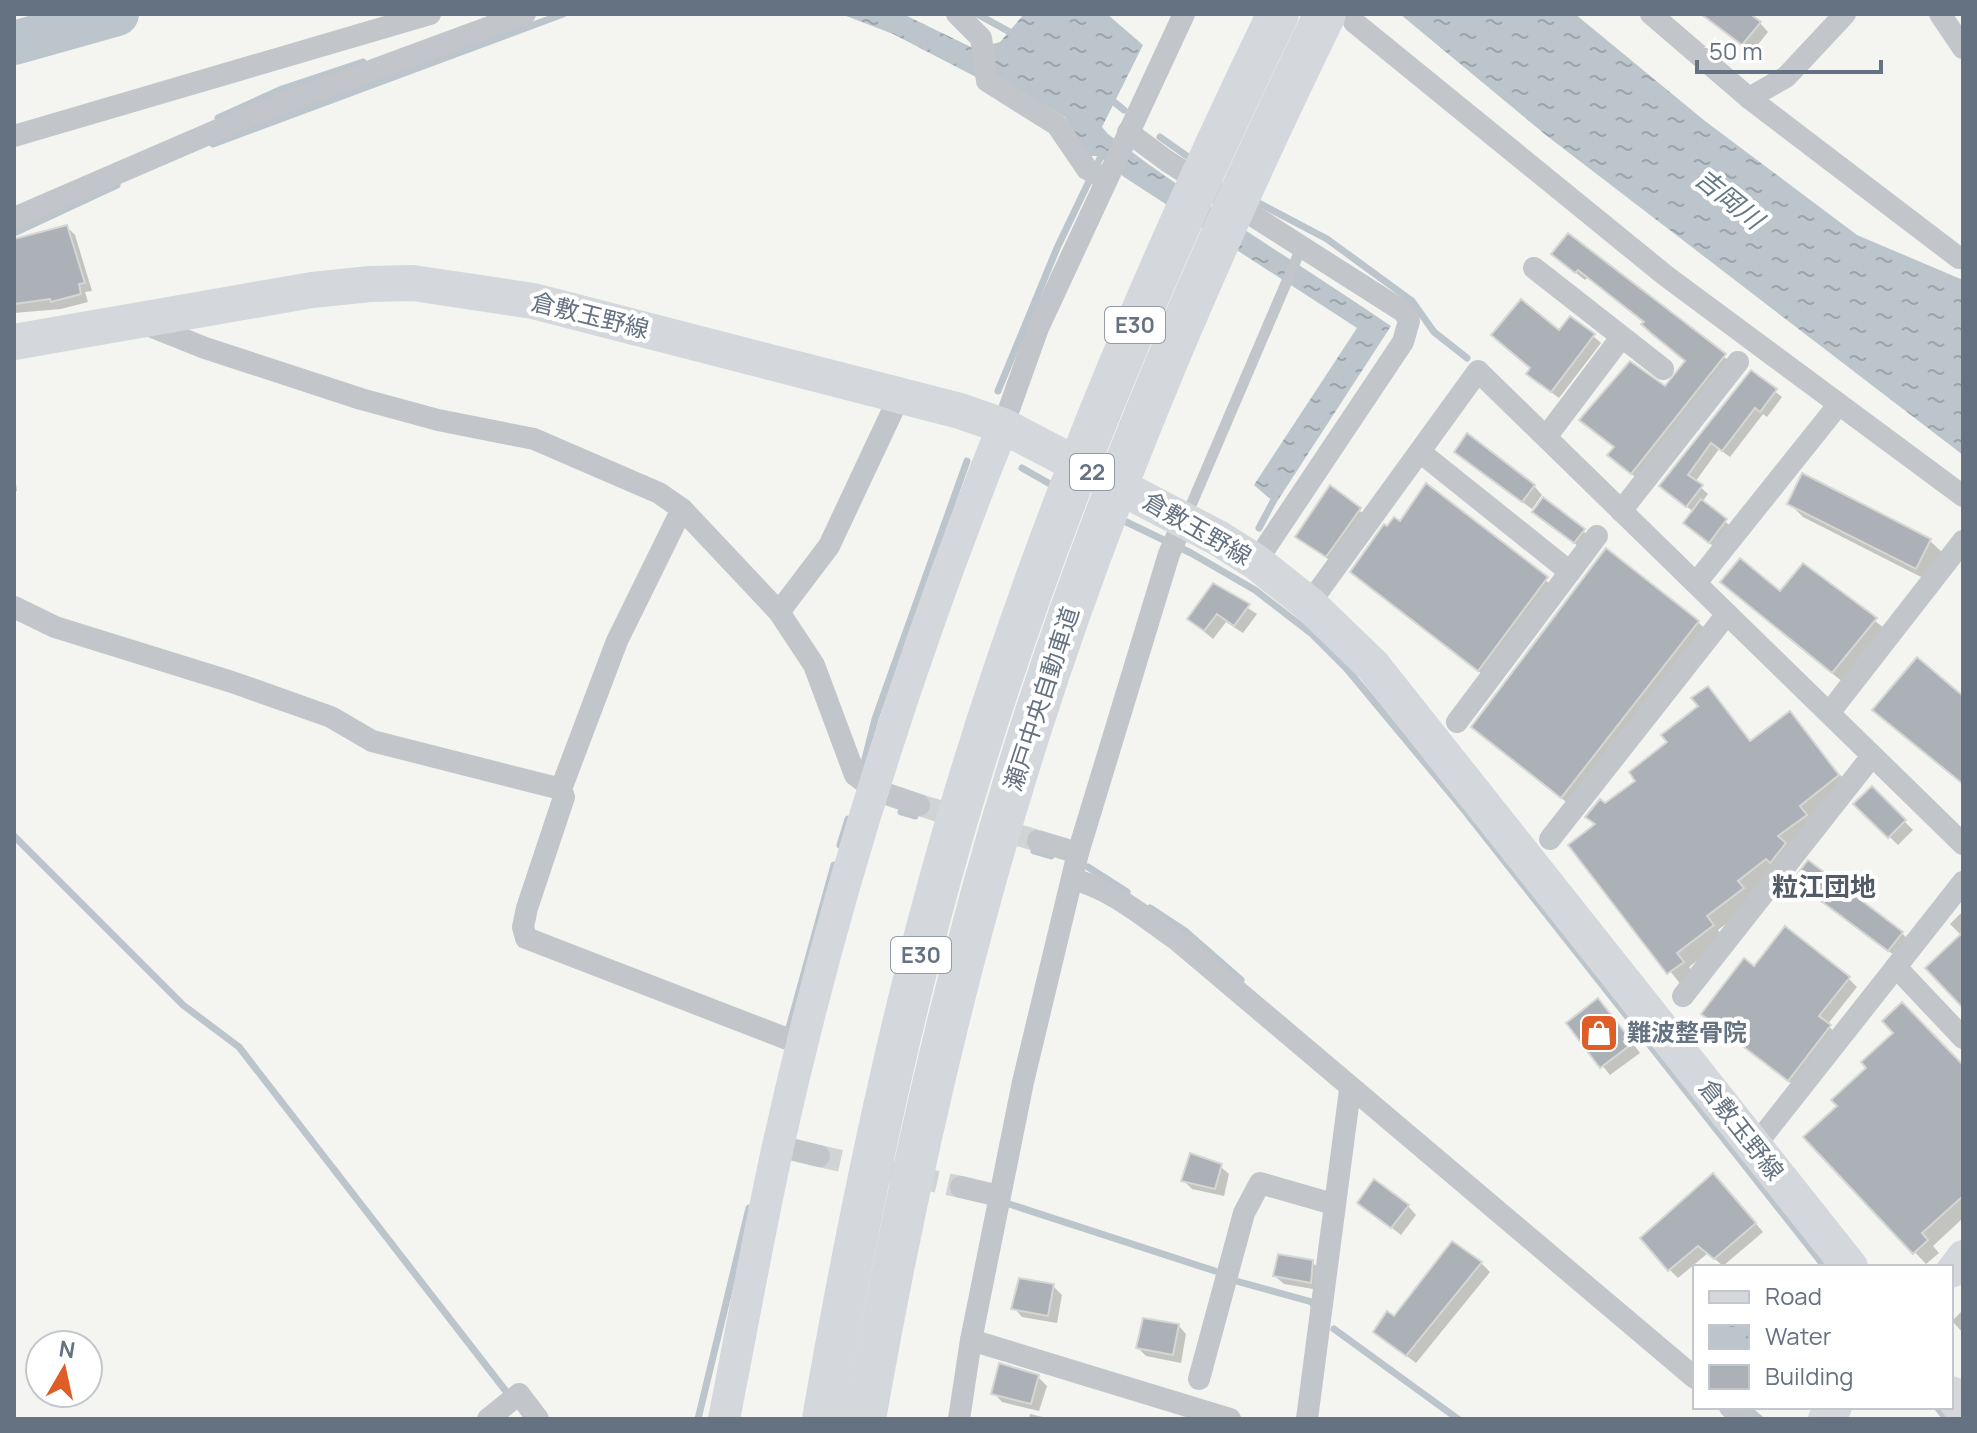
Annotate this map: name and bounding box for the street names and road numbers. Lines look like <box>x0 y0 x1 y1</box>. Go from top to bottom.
street label: 倉敷玉野線 <box>528 284 653 345</box>
road number: E30 <box>1105 307 1165 343</box>
road number: 22 <box>1070 454 1114 490</box>
street label: 倉敷玉野線 <box>1138 483 1258 572</box>
street label: 瀬戸中央自動車道 <box>995 602 1086 795</box>
road number: E30 <box>891 937 951 973</box>
street label: 倉敷玉野線 <box>1692 1072 1792 1187</box>

